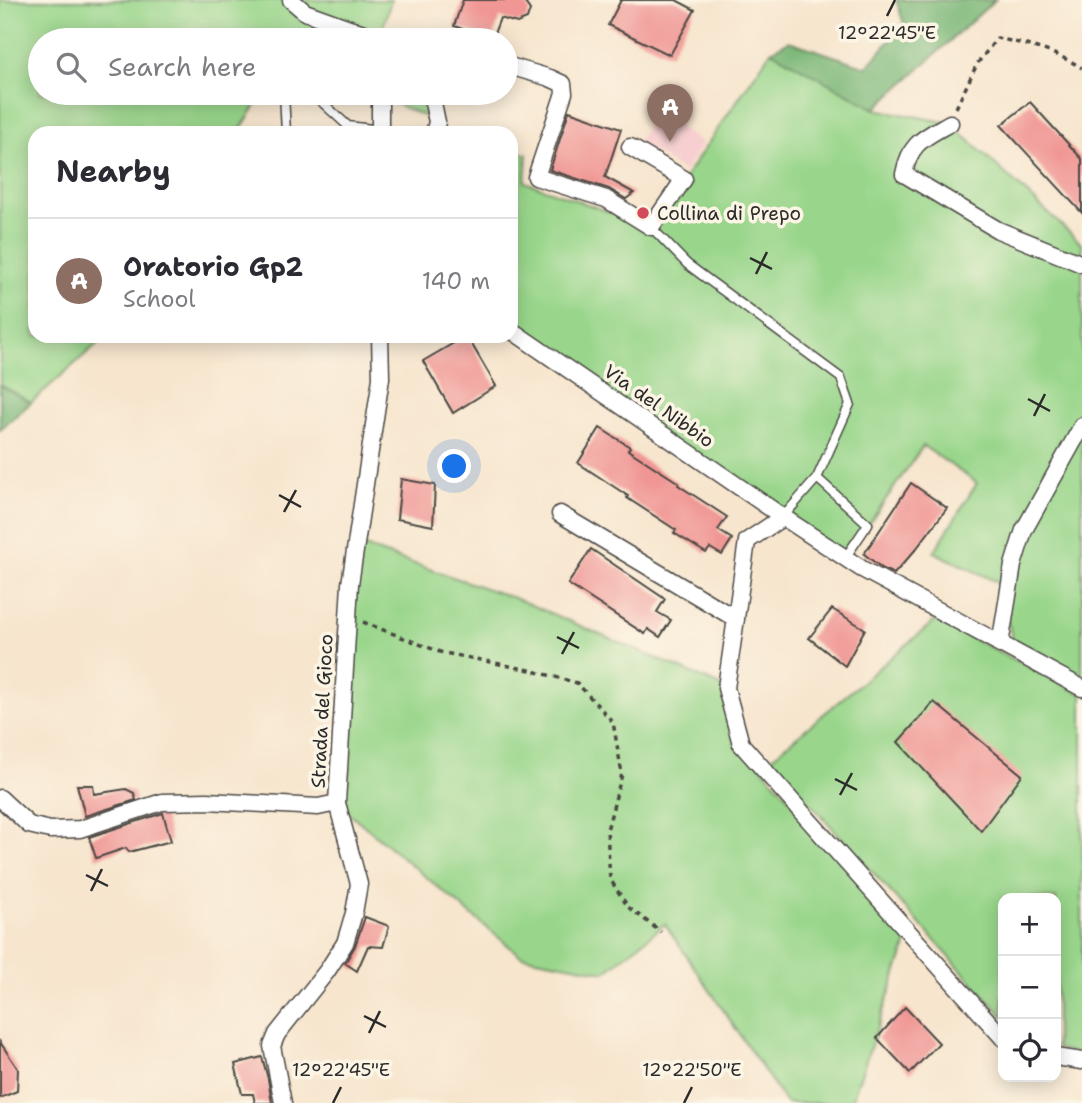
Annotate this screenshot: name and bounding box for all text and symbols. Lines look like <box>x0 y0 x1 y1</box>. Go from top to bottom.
text: 12°22'45"E <box>838 21 936 45</box>
search box <box>28 28 518 105</box>
icon: search <box>52 48 90 86</box>
text: Search here <box>108 49 257 84</box>
pin: A <box>647 84 693 142</box>
text: Nearby <box>56 151 171 192</box>
place label: Collina di Prepo <box>657 201 801 226</box>
marker: Collina di Prepo <box>635 205 651 221</box>
text: Oratorio Gp2 <box>123 249 303 284</box>
text: A <box>70 266 88 296</box>
text: 140 m <box>422 266 490 296</box>
text: School <box>123 284 195 314</box>
street label: Via del Nibbio <box>599 359 719 453</box>
your location <box>437 449 471 483</box>
street label: Strada del Gioco <box>305 633 339 789</box>
map controls <box>998 893 1061 1082</box>
button: + <box>998 893 1061 956</box>
button: − <box>998 956 1061 1019</box>
button: locate <box>998 1019 1061 1082</box>
text: 12°22'45"E <box>292 1058 390 1082</box>
text: 12°22'50"E <box>642 1058 742 1082</box>

